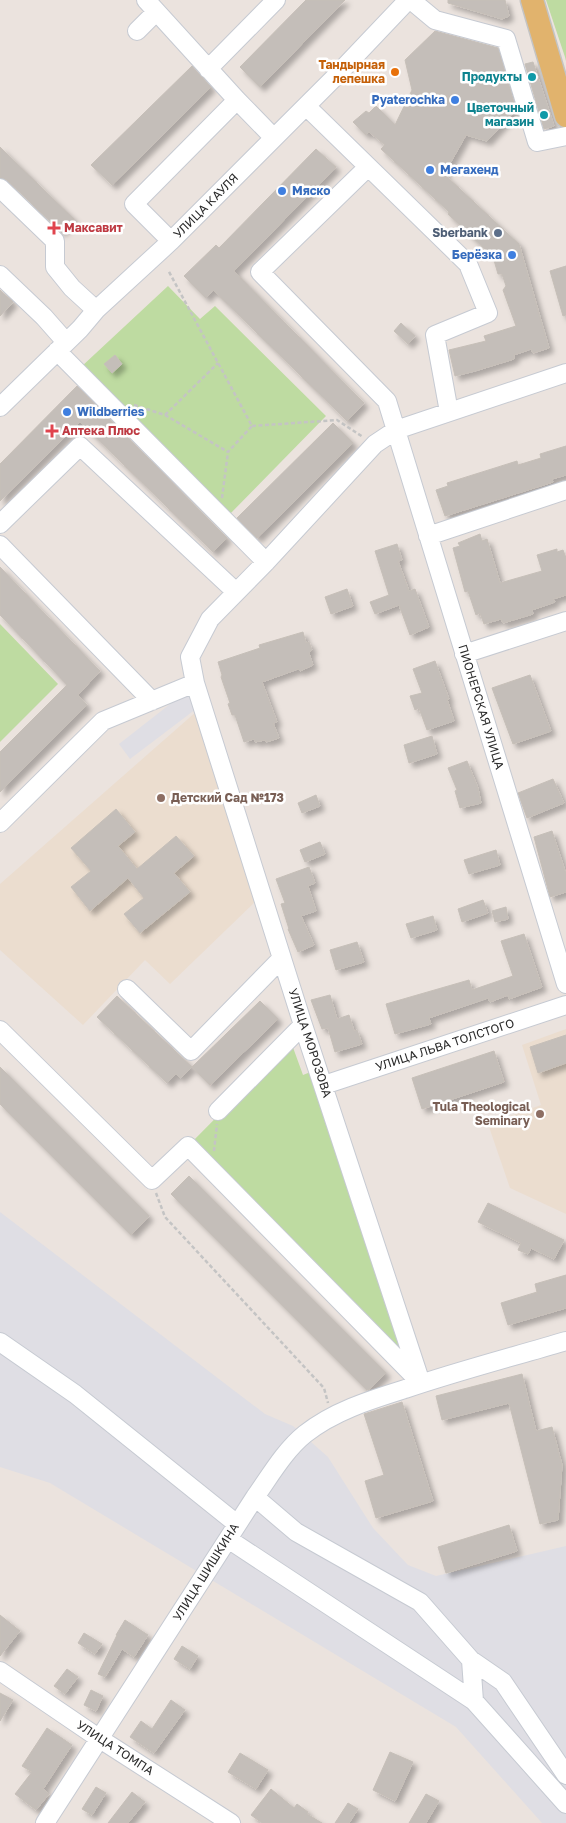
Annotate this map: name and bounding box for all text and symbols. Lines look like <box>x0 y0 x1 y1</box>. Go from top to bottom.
place label: Тандырная лепешка <box>319 57 385 86</box>
marker: Тандырная лепешка <box>389 66 401 78</box>
place label: Продукты <box>462 69 522 84</box>
marker: Продукты <box>526 71 538 83</box>
place label: Pyaterochka <box>371 92 445 107</box>
marker: Pyaterochka <box>449 94 461 106</box>
place label: Цветочный магазин <box>467 100 534 129</box>
marker: Цветочный магазин <box>538 109 550 121</box>
place label: Мегахенд <box>440 162 499 177</box>
marker: Мегахенд <box>424 164 436 176</box>
street label: УЛИЦА КАУЛЯ <box>170 170 241 241</box>
place label: Мяско <box>292 183 331 198</box>
marker: Мяско <box>276 185 288 197</box>
place label: Максавит <box>64 220 123 235</box>
marker: Максавит <box>48 222 60 234</box>
place label: Sberbank <box>432 225 488 240</box>
marker: Sberbank <box>492 227 504 239</box>
place label: Берёзка <box>452 247 502 262</box>
marker: Берёзка <box>506 249 518 261</box>
place label: Wildberries <box>77 404 145 419</box>
marker: Wildberries <box>61 406 73 418</box>
place label: Аптека Плюс <box>62 423 140 438</box>
marker: Аптека Плюс <box>46 425 58 437</box>
street label: ПИОНЕРСКАЯ УЛИЦА <box>455 643 508 771</box>
place label: Детский Сад №173 <box>171 790 284 805</box>
marker: Детский Сад №173 <box>155 792 167 804</box>
street label: УЛИЦА МОРОЗОВА <box>286 986 335 1099</box>
street label: УЛИЦА ЛЬВА ТОЛСТОГО <box>374 1015 516 1074</box>
place label: Tula Theological Seminary <box>433 1099 531 1128</box>
marker: Tula Theological Seminary <box>534 1108 546 1120</box>
street label: УЛИЦА ШИШКИНА <box>169 1520 242 1623</box>
street label: УЛИЦА ТОМПА <box>74 1717 157 1778</box>

